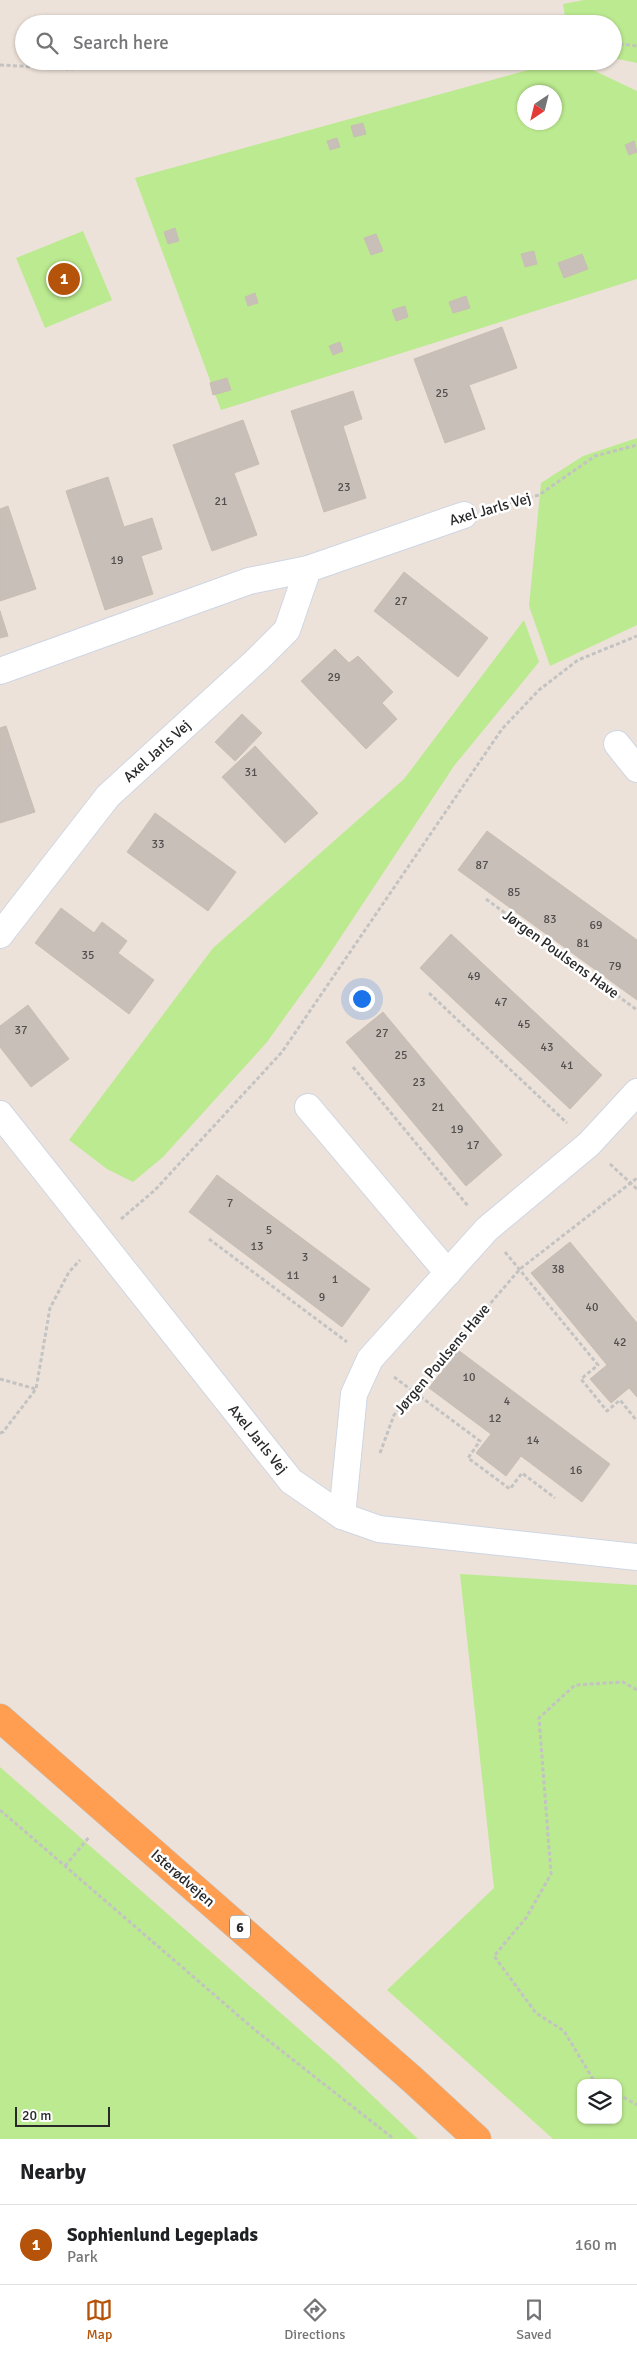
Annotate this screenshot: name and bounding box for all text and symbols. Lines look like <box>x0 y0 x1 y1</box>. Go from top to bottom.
search box <box>15 15 622 70</box>
icon: search <box>33 29 61 57</box>
text: Search here <box>73 31 169 55</box>
north arrow <box>517 85 562 130</box>
pin: 1 <box>48 260 80 298</box>
house number: 25 <box>436 386 448 401</box>
house number: 23 <box>338 480 350 495</box>
street label: Axel Jarls Vej <box>447 489 533 529</box>
house number: 21 <box>215 494 227 509</box>
house number: 19 <box>111 553 123 568</box>
house number: 27 <box>395 594 407 609</box>
house number: 29 <box>328 670 340 685</box>
street label: Axel Jarls Vej <box>120 716 194 786</box>
house number: 31 <box>245 765 257 780</box>
house number: 33 <box>152 837 164 852</box>
house number: 87 <box>476 858 488 873</box>
house number: 85 <box>508 885 520 900</box>
street label: Jørgen Poulsens Have <box>499 906 623 1002</box>
house number: 83 <box>544 912 556 927</box>
house number: 69 <box>590 918 602 933</box>
house number: 81 <box>577 936 589 951</box>
house number: 35 <box>82 948 94 963</box>
house number: 79 <box>609 959 621 974</box>
house number: 49 <box>468 969 480 984</box>
your location <box>349 986 375 1012</box>
house number: 47 <box>495 995 507 1010</box>
house number: 45 <box>518 1017 530 1032</box>
house number: 37 <box>15 1023 27 1038</box>
house number: 27 <box>376 1026 388 1041</box>
house number: 43 <box>541 1040 553 1055</box>
house number: 25 <box>395 1048 407 1063</box>
house number: 41 <box>561 1058 573 1073</box>
house number: 23 <box>413 1075 425 1090</box>
house number: 21 <box>432 1100 444 1115</box>
house number: 19 <box>451 1122 463 1137</box>
house number: 17 <box>467 1138 479 1153</box>
house number: 7 <box>227 1196 233 1211</box>
house number: 5 <box>266 1223 272 1238</box>
house number: 13 <box>251 1239 263 1254</box>
house number: 3 <box>302 1250 308 1265</box>
house number: 38 <box>552 1262 564 1277</box>
house number: 11 <box>287 1268 299 1283</box>
house number: 1 <box>332 1272 338 1287</box>
house number: 9 <box>319 1290 325 1305</box>
street label: Jørgen Poulsens Have <box>390 1300 494 1418</box>
house number: 40 <box>586 1300 598 1315</box>
house number: 42 <box>614 1335 626 1350</box>
house number: 10 <box>463 1370 475 1385</box>
house number: 4 <box>504 1394 511 1409</box>
street label: Axel Jarls Vej <box>224 1401 292 1477</box>
house number: 12 <box>489 1411 501 1426</box>
house number: 14 <box>527 1433 540 1448</box>
house number: 16 <box>570 1463 582 1478</box>
street label: Isterødvejen <box>147 1845 219 1911</box>
road number: 6 <box>230 1915 250 1938</box>
map controls <box>577 2079 622 2124</box>
button: layers <box>577 2079 622 2124</box>
scale bar <box>15 2104 110 2127</box>
text: 20 m <box>22 2107 51 2124</box>
text: Nearby <box>20 2159 86 2185</box>
text: Sophienlund Legeplads <box>67 2223 258 2247</box>
text: 1 <box>32 2235 40 2255</box>
text: 160 m <box>575 2235 617 2255</box>
text: Park <box>67 2247 98 2267</box>
tab: Map <box>85 2296 113 2343</box>
tab: Directions <box>284 2296 345 2343</box>
tab: Saved <box>516 2296 552 2343</box>

